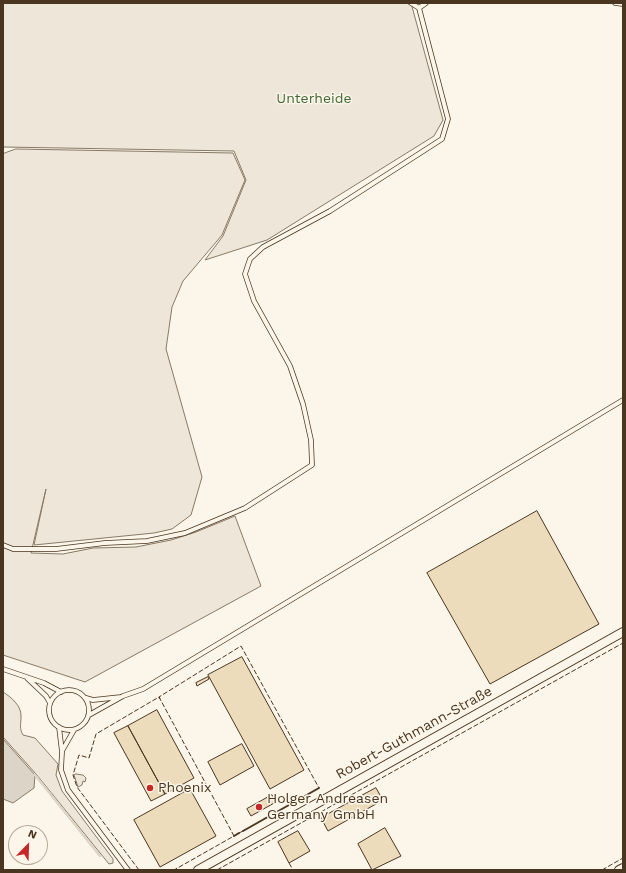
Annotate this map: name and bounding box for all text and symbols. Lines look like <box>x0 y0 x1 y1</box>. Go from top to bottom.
park label: Unterheide <box>276 91 352 107</box>
street label: Robert-Guthmann-Straße <box>333 683 495 783</box>
place label: Phoenix <box>158 780 212 796</box>
marker: Phoenix <box>145 783 155 793</box>
place label: Holger Andreasen Germany GmbH <box>267 791 388 824</box>
marker: Holger Andreasen Germany GmbH <box>254 802 264 812</box>
north arrow <box>8 825 48 865</box>
text: N <box>26 827 39 842</box>

